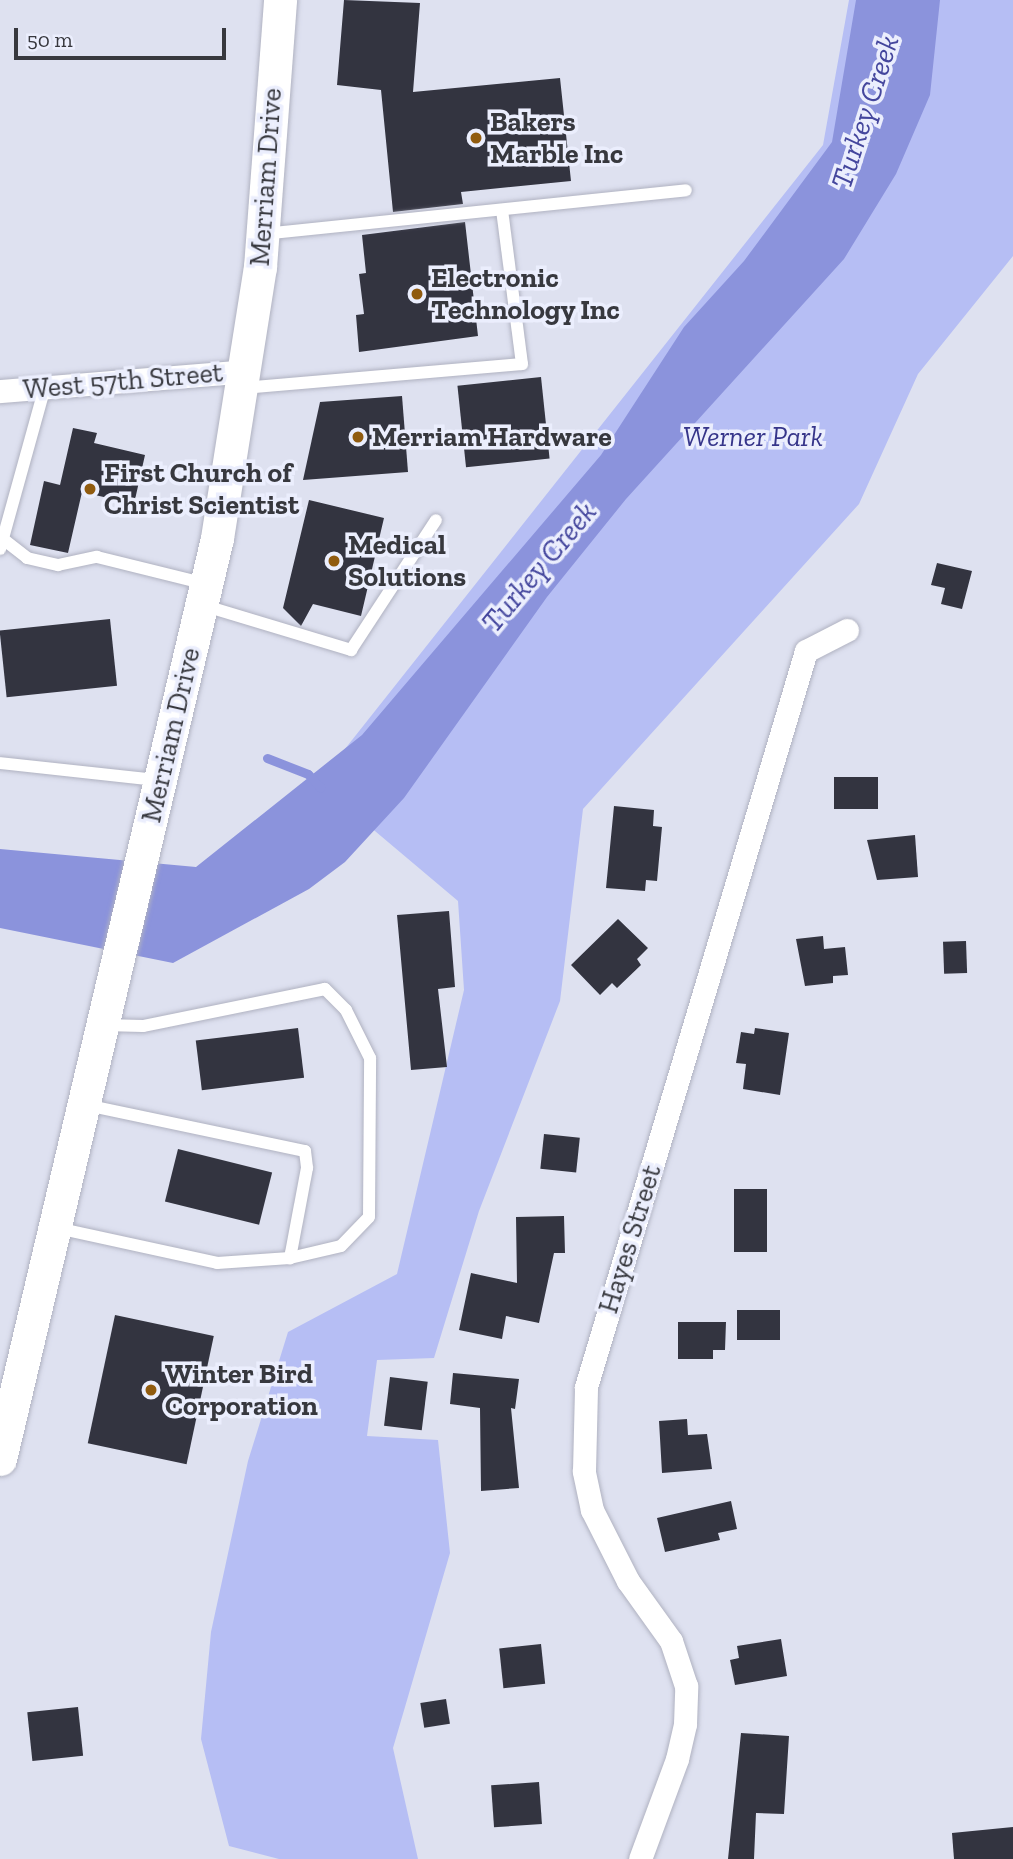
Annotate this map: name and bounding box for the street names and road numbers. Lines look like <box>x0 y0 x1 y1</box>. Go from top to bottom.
street label: Merriam Drive <box>243 87 289 267</box>
street label: West 57th Street <box>22 356 224 406</box>
street label: Merriam Drive <box>135 644 207 826</box>
street label: Hayes Street <box>592 1161 668 1317</box>

